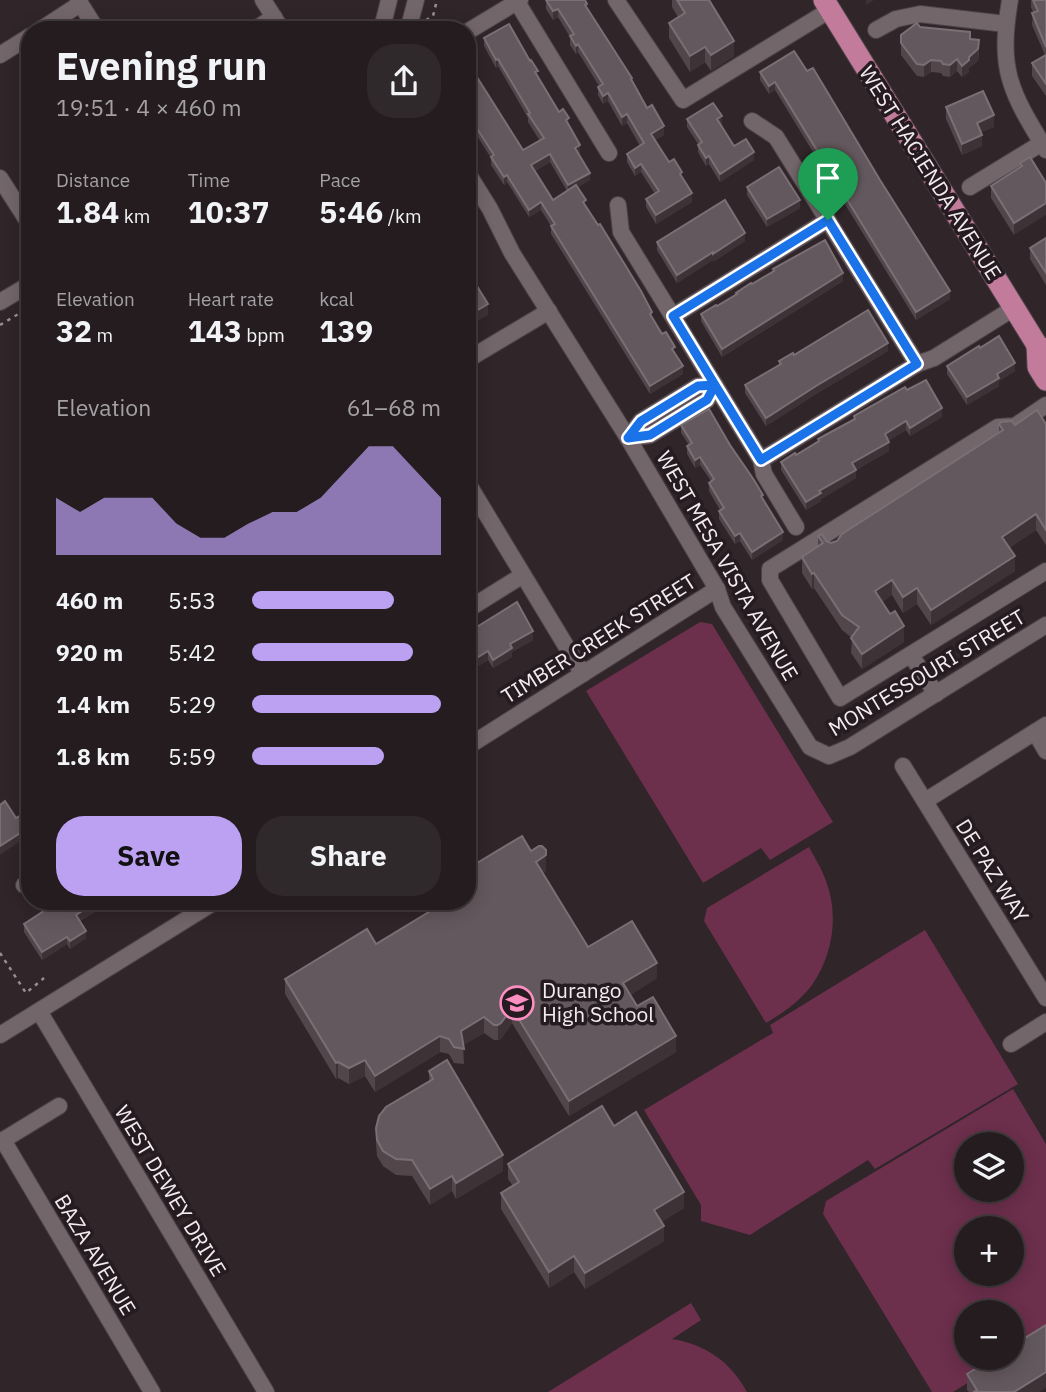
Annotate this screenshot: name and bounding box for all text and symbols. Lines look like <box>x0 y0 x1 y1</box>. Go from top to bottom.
text: Evening run <box>56 41 267 90</box>
button: share <box>367 44 441 118</box>
street label: WEST HACIENDA AVENUE <box>853 60 1008 285</box>
text: 19:51 · 4 × 460 m <box>56 92 242 122</box>
pin <box>798 148 858 220</box>
icon: arrive <box>809 159 847 197</box>
text: Distance <box>56 168 130 192</box>
text: Time <box>188 168 230 192</box>
text: Pace <box>319 168 361 192</box>
text: 1.84 <box>56 192 119 231</box>
text: 10:37 <box>188 192 270 231</box>
text: 5:46 <box>319 192 383 231</box>
text: km <box>119 204 150 228</box>
text: /km <box>383 204 422 228</box>
text: Elevation <box>56 287 135 311</box>
text: Heart rate <box>188 287 274 311</box>
text: kcal <box>319 287 354 311</box>
text: 32 <box>56 311 92 350</box>
text: 143 <box>188 311 242 350</box>
text: 139 <box>319 311 373 350</box>
text: m <box>92 323 113 347</box>
text: bpm <box>242 323 285 347</box>
text: Elevation <box>56 392 151 422</box>
text: 61–68 m <box>347 392 441 422</box>
street label: WEST MESA VISTA AVENUE <box>651 446 805 685</box>
street label: TIMBER CREEK STREET <box>496 567 701 710</box>
text: 460 m <box>56 585 123 615</box>
text: 5:53 <box>168 585 216 615</box>
street label: MONTESSOURI STREET <box>823 602 1030 742</box>
text: 920 m <box>56 637 123 667</box>
text: 5:42 <box>168 637 216 667</box>
text: 1.4 km <box>56 689 130 719</box>
text: 5:29 <box>168 689 216 719</box>
text: 1.8 km <box>56 741 130 771</box>
text: 5:59 <box>168 741 216 771</box>
street label: DE PAZ WAY <box>950 813 1036 928</box>
button: Save <box>56 816 242 896</box>
button: Share <box>256 816 441 896</box>
place label: Durango High School <box>542 976 654 1028</box>
school or university icon: Durango High School <box>498 984 536 1022</box>
street label: WEST DEWEY DRIVE <box>109 1100 233 1281</box>
map controls <box>954 1132 1024 1370</box>
button: layers <box>954 1132 1024 1202</box>
street label: BAZA AVENUE <box>49 1189 143 1320</box>
button: + <box>954 1216 1024 1286</box>
button: − <box>954 1300 1024 1370</box>

